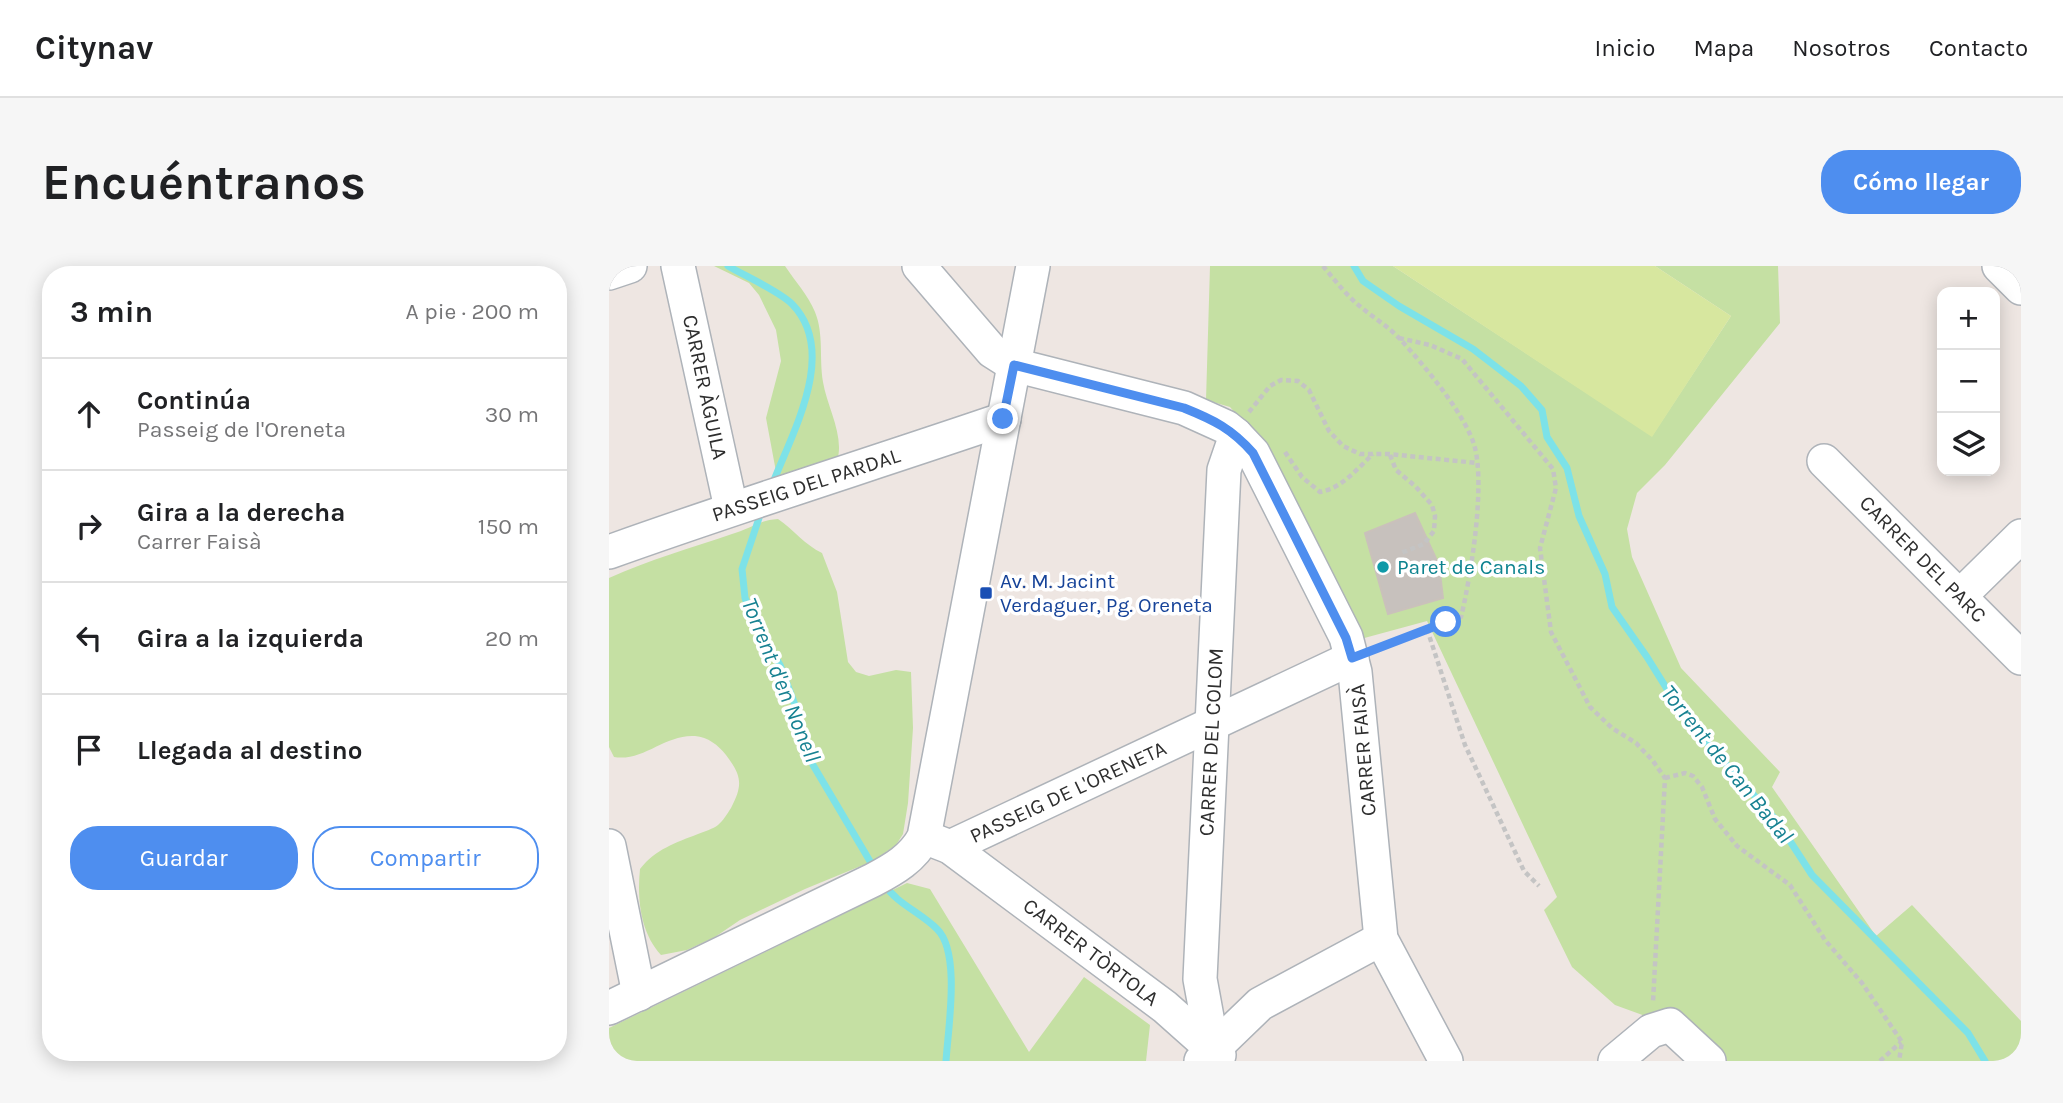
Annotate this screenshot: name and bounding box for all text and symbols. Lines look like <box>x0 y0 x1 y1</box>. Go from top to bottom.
text: Citynav <box>35 29 153 67</box>
text: Inicio <box>1594 34 1655 62</box>
text: Mapa <box>1693 34 1754 62</box>
text: Nosotros <box>1792 34 1891 62</box>
text: Contacto <box>1929 34 2028 62</box>
button: Cómo llegar <box>1821 150 2021 214</box>
text: Encuéntranos <box>42 154 366 211</box>
map controls <box>1937 287 2000 476</box>
button: + <box>1937 287 2000 350</box>
text: 3 min <box>70 294 153 330</box>
text: A pie · 200 m <box>406 298 539 325</box>
street label: CARRER ÀGUILA <box>678 312 732 462</box>
button: − <box>1937 350 2000 413</box>
text: Continúa <box>137 385 251 416</box>
icon: ahead <box>70 395 108 433</box>
text: 30 m <box>485 401 539 428</box>
route end <box>987 403 1018 434</box>
button: layers <box>1937 413 2000 476</box>
text: Passeig de l'Oreneta <box>137 416 346 443</box>
street label: PASSEIG DEL PARDAL <box>709 443 903 527</box>
street label: CARRER DEL PARC <box>1855 491 1991 627</box>
text: Gira a la derecha <box>137 497 346 528</box>
icon: right <box>70 507 108 545</box>
text: 150 m <box>478 513 539 540</box>
text: Carrer Faisà <box>137 528 262 555</box>
place label: Paret de Canals <box>1397 555 1545 579</box>
marker: Paret de Canals <box>1375 559 1391 575</box>
place label: Av. M. Jacint Verdaguer, Pg. Oreneta <box>1000 569 1213 617</box>
marker: Av. M. Jacint Verdaguer, Pg. Oreneta <box>978 585 994 601</box>
water label: Torrent d'en Nonell <box>736 594 826 766</box>
route start <box>1430 606 1461 637</box>
icon: left <box>70 619 108 657</box>
text: Gira a la izquierda <box>137 623 364 654</box>
text: 20 m <box>485 625 539 652</box>
street label: CARRER DEL COLOM <box>1194 647 1228 837</box>
water label: Torrent de Can Badal <box>1655 680 1799 849</box>
street label: CARRER FAISÀ <box>1345 683 1381 817</box>
icon: arrive <box>70 731 108 769</box>
text: Llegada al destino <box>137 735 363 766</box>
street label: PASSEIG DE L'ORENETA <box>966 736 1170 848</box>
button: Guardar <box>70 826 298 890</box>
button: Compartir <box>312 826 539 890</box>
street label: CARRER TÒRTOLA <box>1019 893 1163 1011</box>

